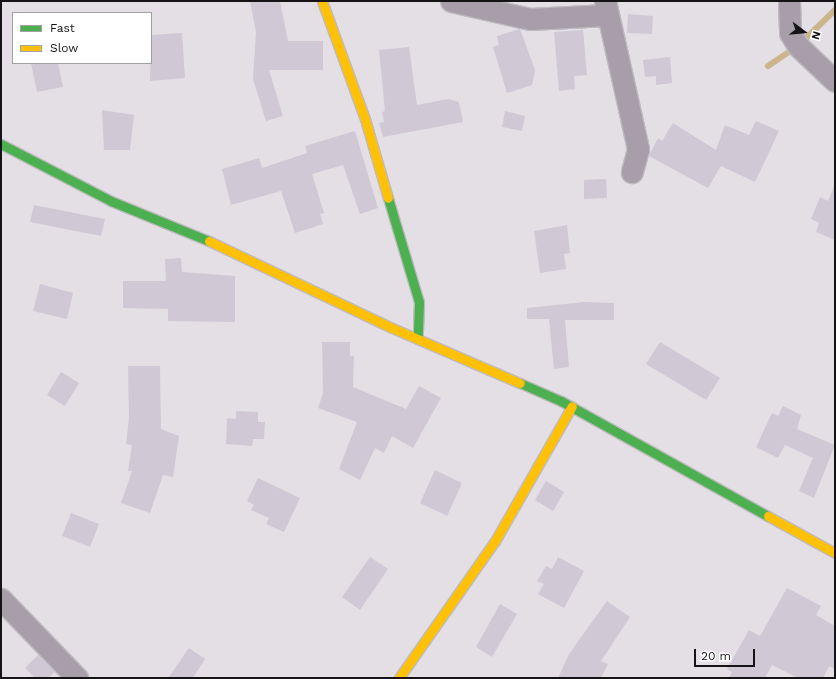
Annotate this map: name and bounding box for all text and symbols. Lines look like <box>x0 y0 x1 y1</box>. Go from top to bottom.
legend <box>12 12 152 64</box>
north arrow <box>784 12 824 52</box>
text: Fast <box>50 21 75 35</box>
text: N <box>809 30 823 41</box>
text: Slow <box>50 41 78 55</box>
scale bar <box>696 641 757 667</box>
text: 20 m <box>701 649 731 663</box>

